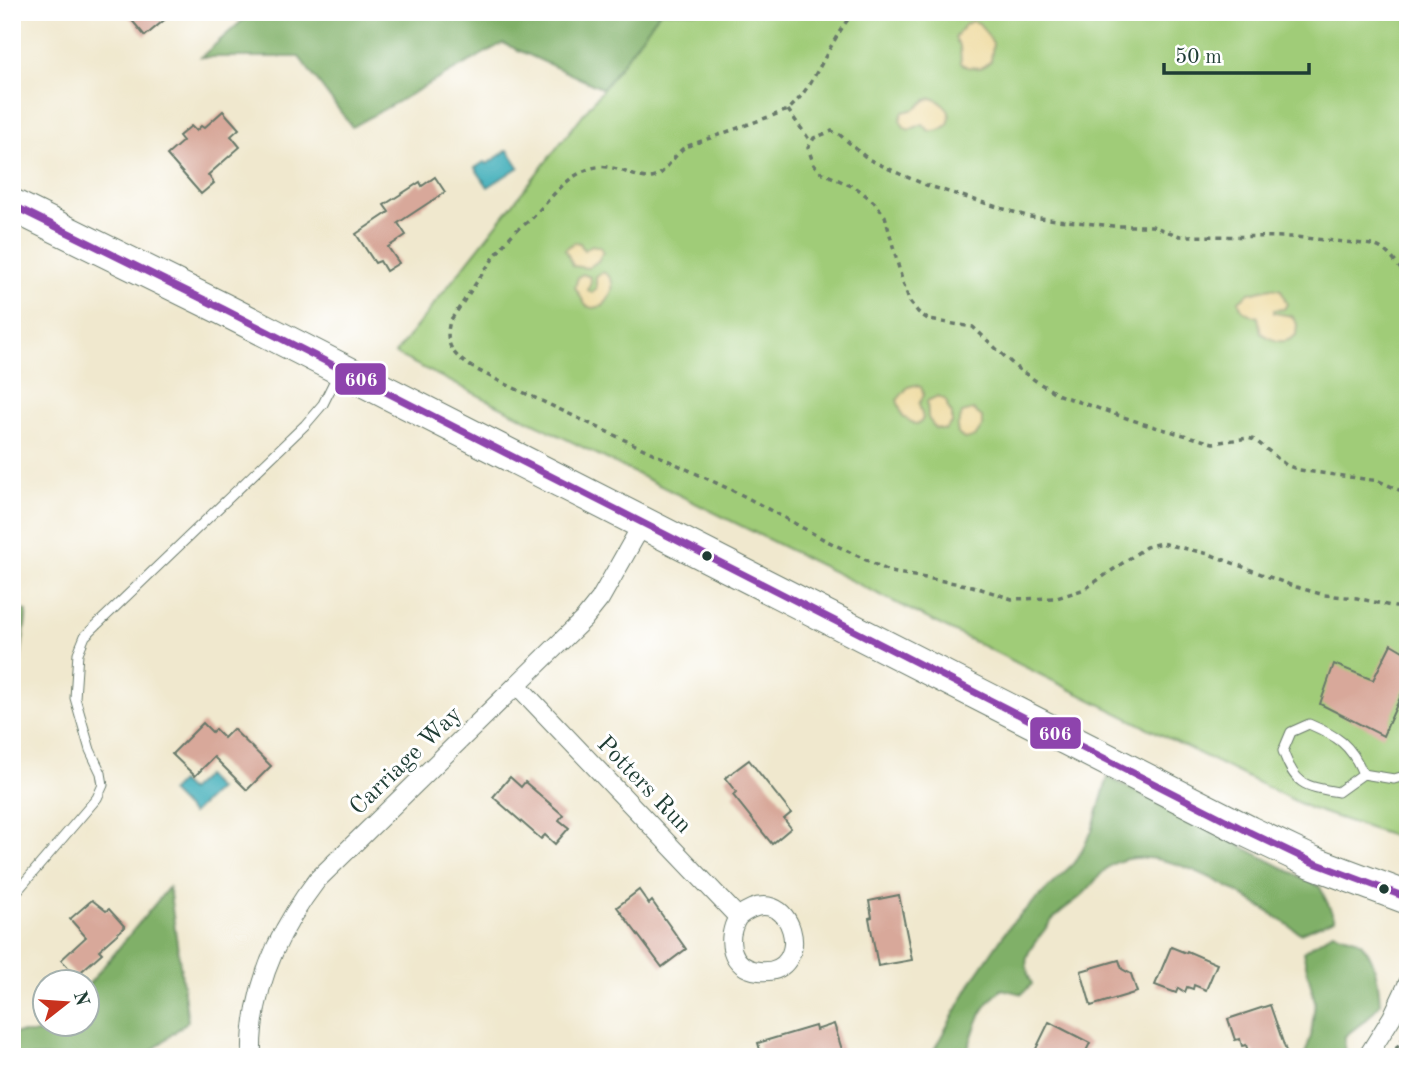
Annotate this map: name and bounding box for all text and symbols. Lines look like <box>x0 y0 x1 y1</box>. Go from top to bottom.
scale bar <box>1164 32 1310 76</box>
text: 50 m <box>1175 47 1222 68</box>
line badge: 606 <box>334 362 387 396</box>
text: 606 <box>344 372 378 391</box>
unlabelled marker <box>700 549 714 563</box>
street label: Carriage Way <box>346 702 467 820</box>
line badge: 606 <box>1029 716 1082 750</box>
text: 606 <box>1038 726 1072 745</box>
street label: Potters Run <box>592 732 696 839</box>
unlabelled marker <box>1377 882 1391 896</box>
north arrow <box>32 968 102 1038</box>
text: N <box>69 989 91 1009</box>

